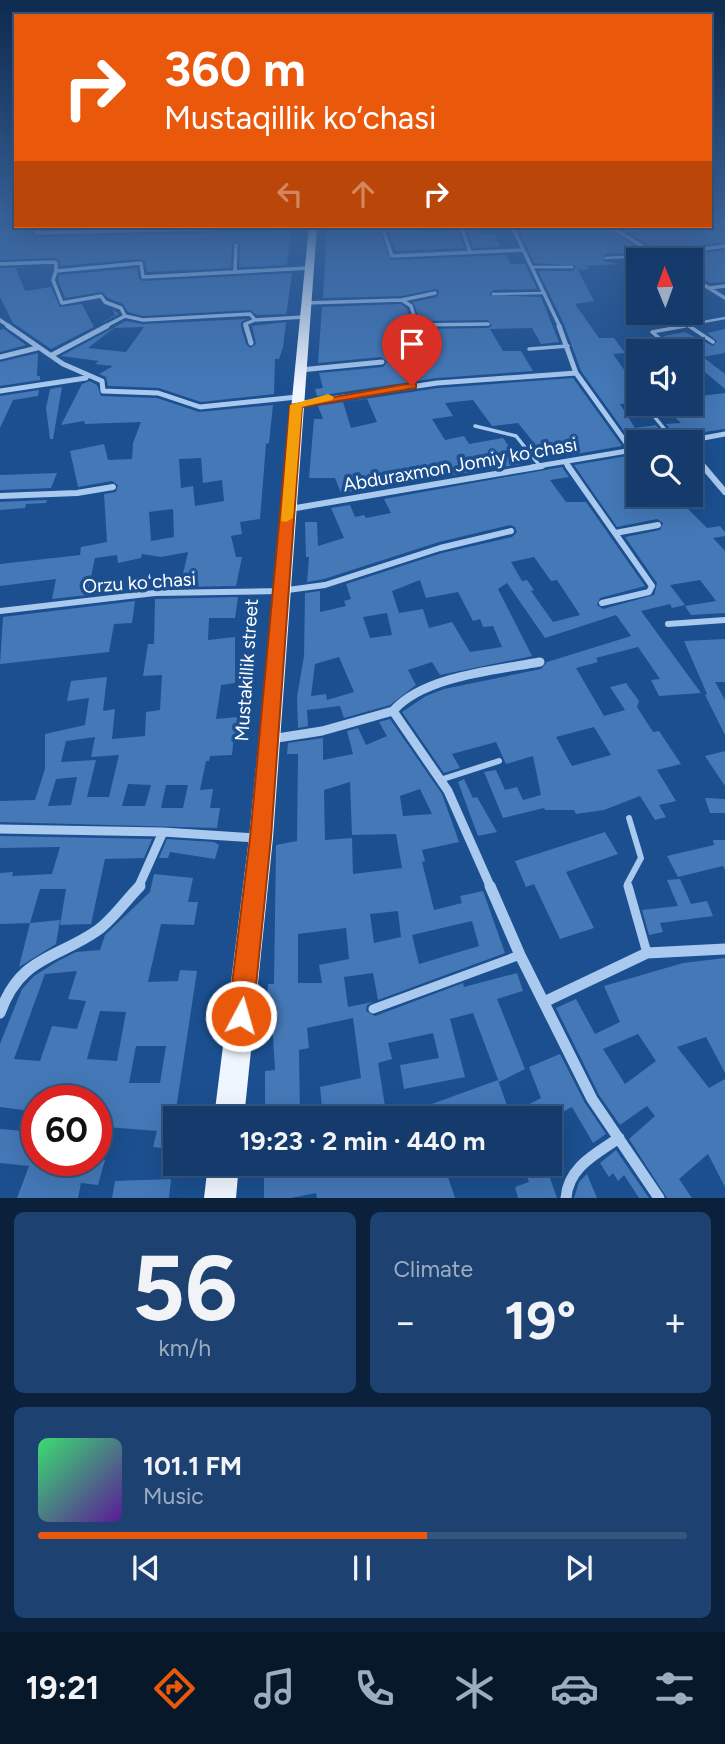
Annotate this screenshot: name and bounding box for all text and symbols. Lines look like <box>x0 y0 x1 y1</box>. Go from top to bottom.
text: 360 m <box>164 39 306 98</box>
icon: right <box>49 42 140 133</box>
text: Mustaqillik ko‘chasi <box>164 99 436 137</box>
icon: left <box>271 175 309 213</box>
icon: ahead <box>344 175 382 213</box>
icon: right <box>417 175 455 213</box>
north arrow <box>626 248 704 326</box>
map controls <box>626 248 703 507</box>
pin <box>382 314 442 386</box>
icon: arrive <box>393 325 431 363</box>
button: sound <box>626 339 703 416</box>
button: search <box>626 430 703 507</box>
street label: Abduraxmon Jomiy koʻchasi <box>341 433 579 496</box>
street label: Orzu koʻchasi <box>81 567 197 598</box>
street label: Mustakillik street <box>230 598 263 742</box>
position arrow <box>204 979 278 1053</box>
speed limit sign: 60 <box>21 1085 112 1176</box>
text: 19:23 · 2 min · 440 m <box>240 1125 485 1157</box>
text: 56 <box>132 1234 238 1343</box>
text: Climate <box>394 1255 473 1283</box>
text: 19° <box>504 1290 576 1352</box>
text: − <box>394 1299 417 1345</box>
text: + <box>663 1299 687 1345</box>
text: km/h <box>158 1334 211 1362</box>
text: 101.1 FM <box>143 1450 242 1482</box>
text: Music <box>143 1482 204 1510</box>
icon: previous <box>127 1549 165 1587</box>
icon: pause <box>343 1549 381 1587</box>
icon: next <box>560 1549 598 1587</box>
icon: directions <box>150 1664 199 1713</box>
icon: music <box>250 1664 299 1713</box>
icon: phone <box>350 1664 399 1713</box>
icon: climate <box>450 1664 499 1713</box>
icon: car <box>550 1664 599 1713</box>
icon: filters <box>650 1664 699 1713</box>
text: 19:21 <box>26 1669 99 1707</box>

